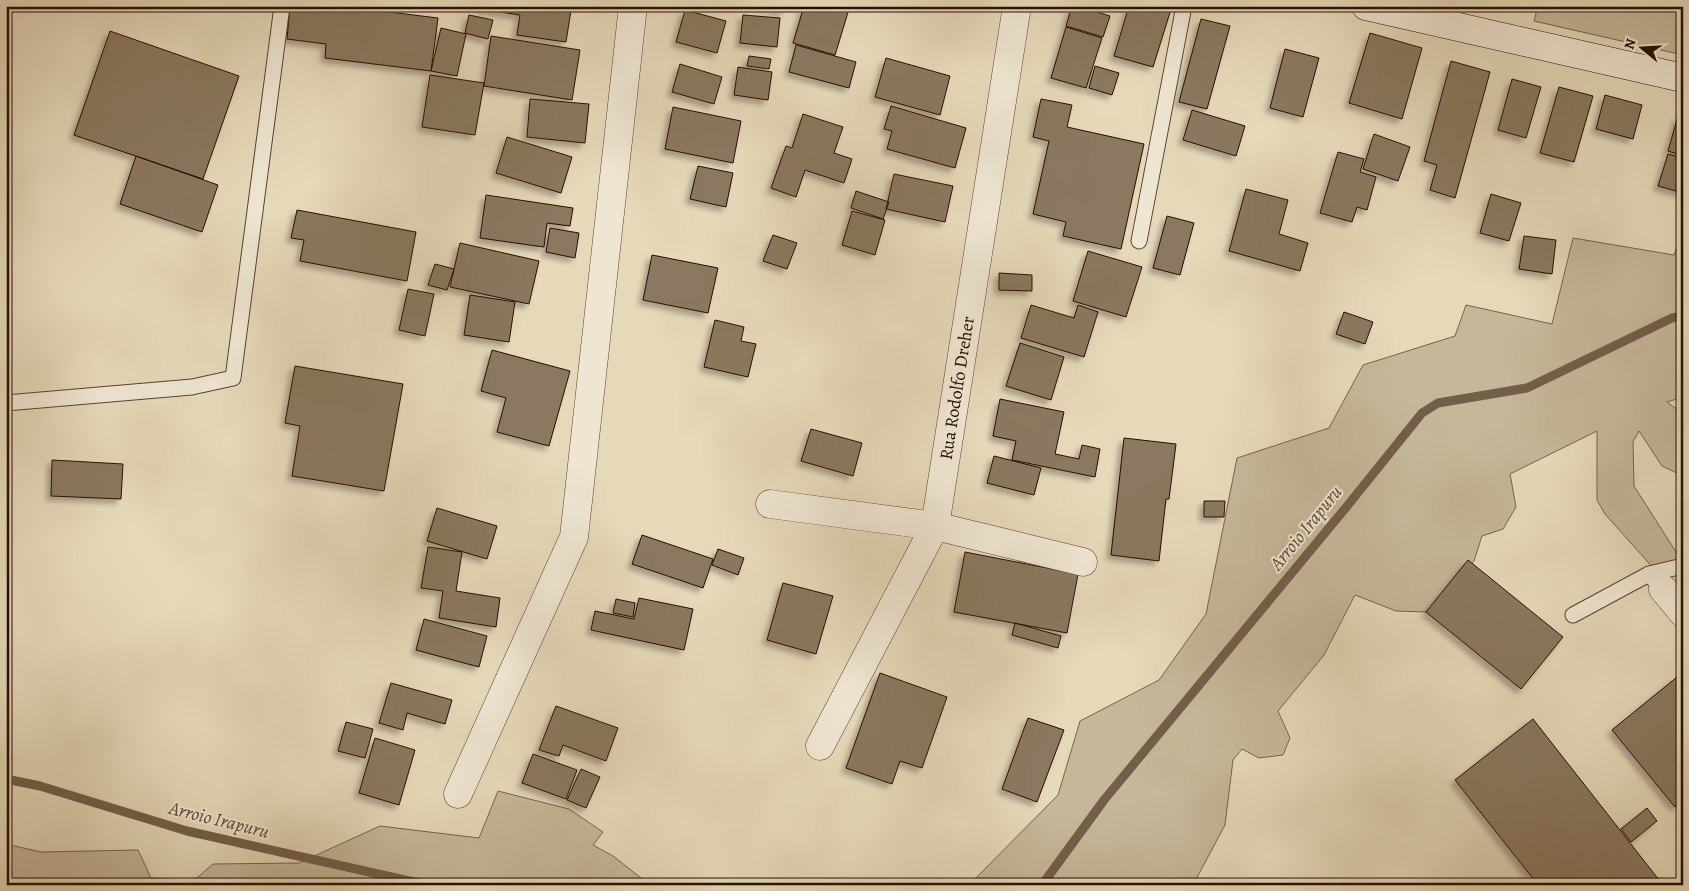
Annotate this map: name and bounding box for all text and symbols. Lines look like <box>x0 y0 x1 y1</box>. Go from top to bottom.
north arrow <box>1616 22 1666 72</box>
text: N <box>1620 36 1641 52</box>
street label: Rua Rodolfo Dreher <box>934 314 980 461</box>
water label: Arroio Irapuru <box>1263 480 1348 577</box>
water label: Arroio Irapuru <box>165 795 272 845</box>

